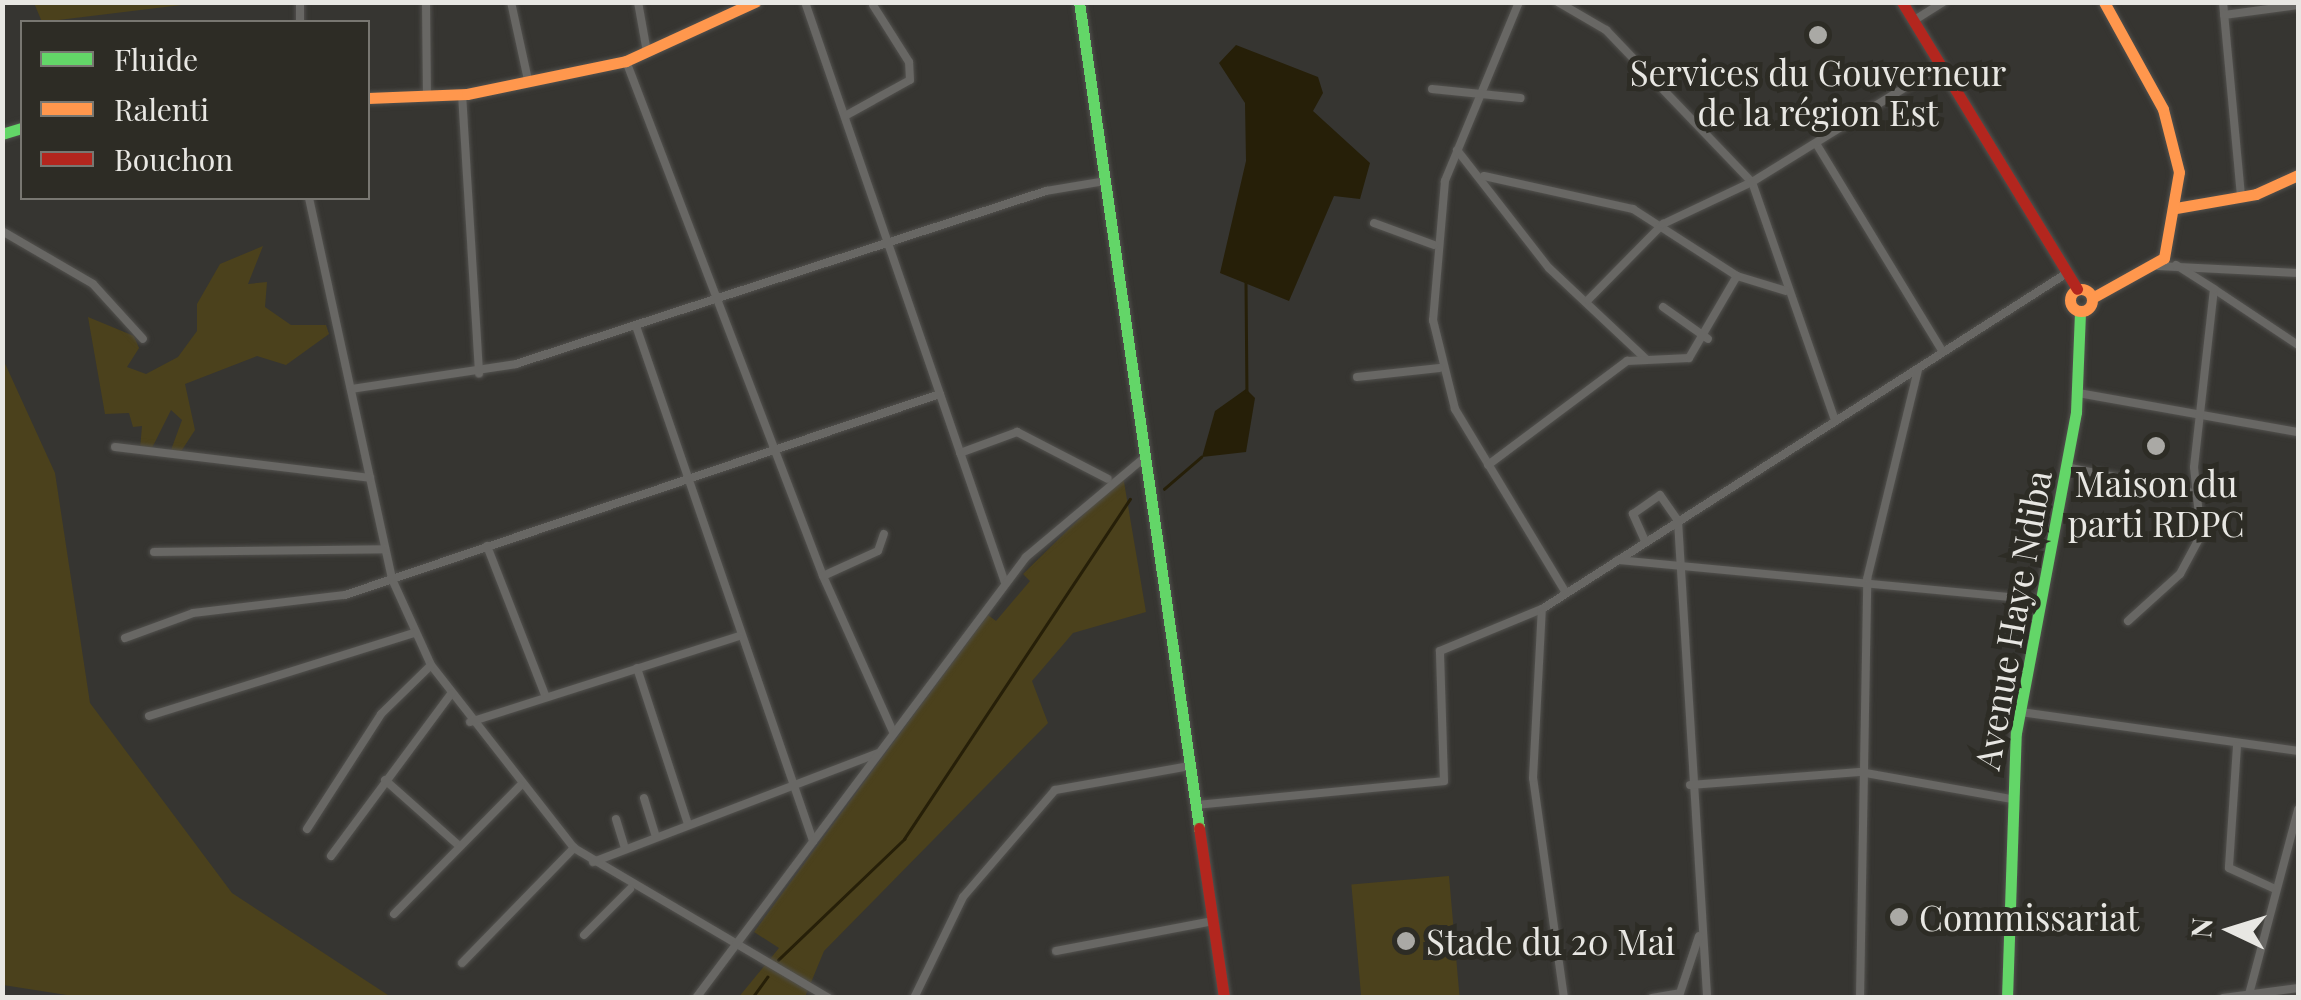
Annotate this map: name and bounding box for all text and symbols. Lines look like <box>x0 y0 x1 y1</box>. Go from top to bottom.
legend <box>20 20 370 200</box>
marker: Services du Gouverneur de la région Est <box>1807 24 1829 46</box>
text: Fluide <box>114 39 198 79</box>
place label: Services du Gouverneur de la région Est <box>1630 51 2006 133</box>
text: Ralenti <box>114 89 209 129</box>
text: Bouchon <box>114 139 233 179</box>
marker: Maison du parti RDPC <box>2145 435 2167 457</box>
place label: Maison du parti RDPC <box>2068 462 2244 544</box>
street label: Avenue Haye Ndiba <box>1965 467 2059 773</box>
north arrow <box>2181 880 2281 980</box>
place label: Commissariat <box>1919 896 2139 938</box>
marker: Commissariat <box>1888 906 1910 928</box>
text: N <box>2181 916 2220 939</box>
place label: Stade du 20 Mai <box>1426 920 1675 962</box>
marker: Stade du 20 Mai <box>1395 930 1417 952</box>

